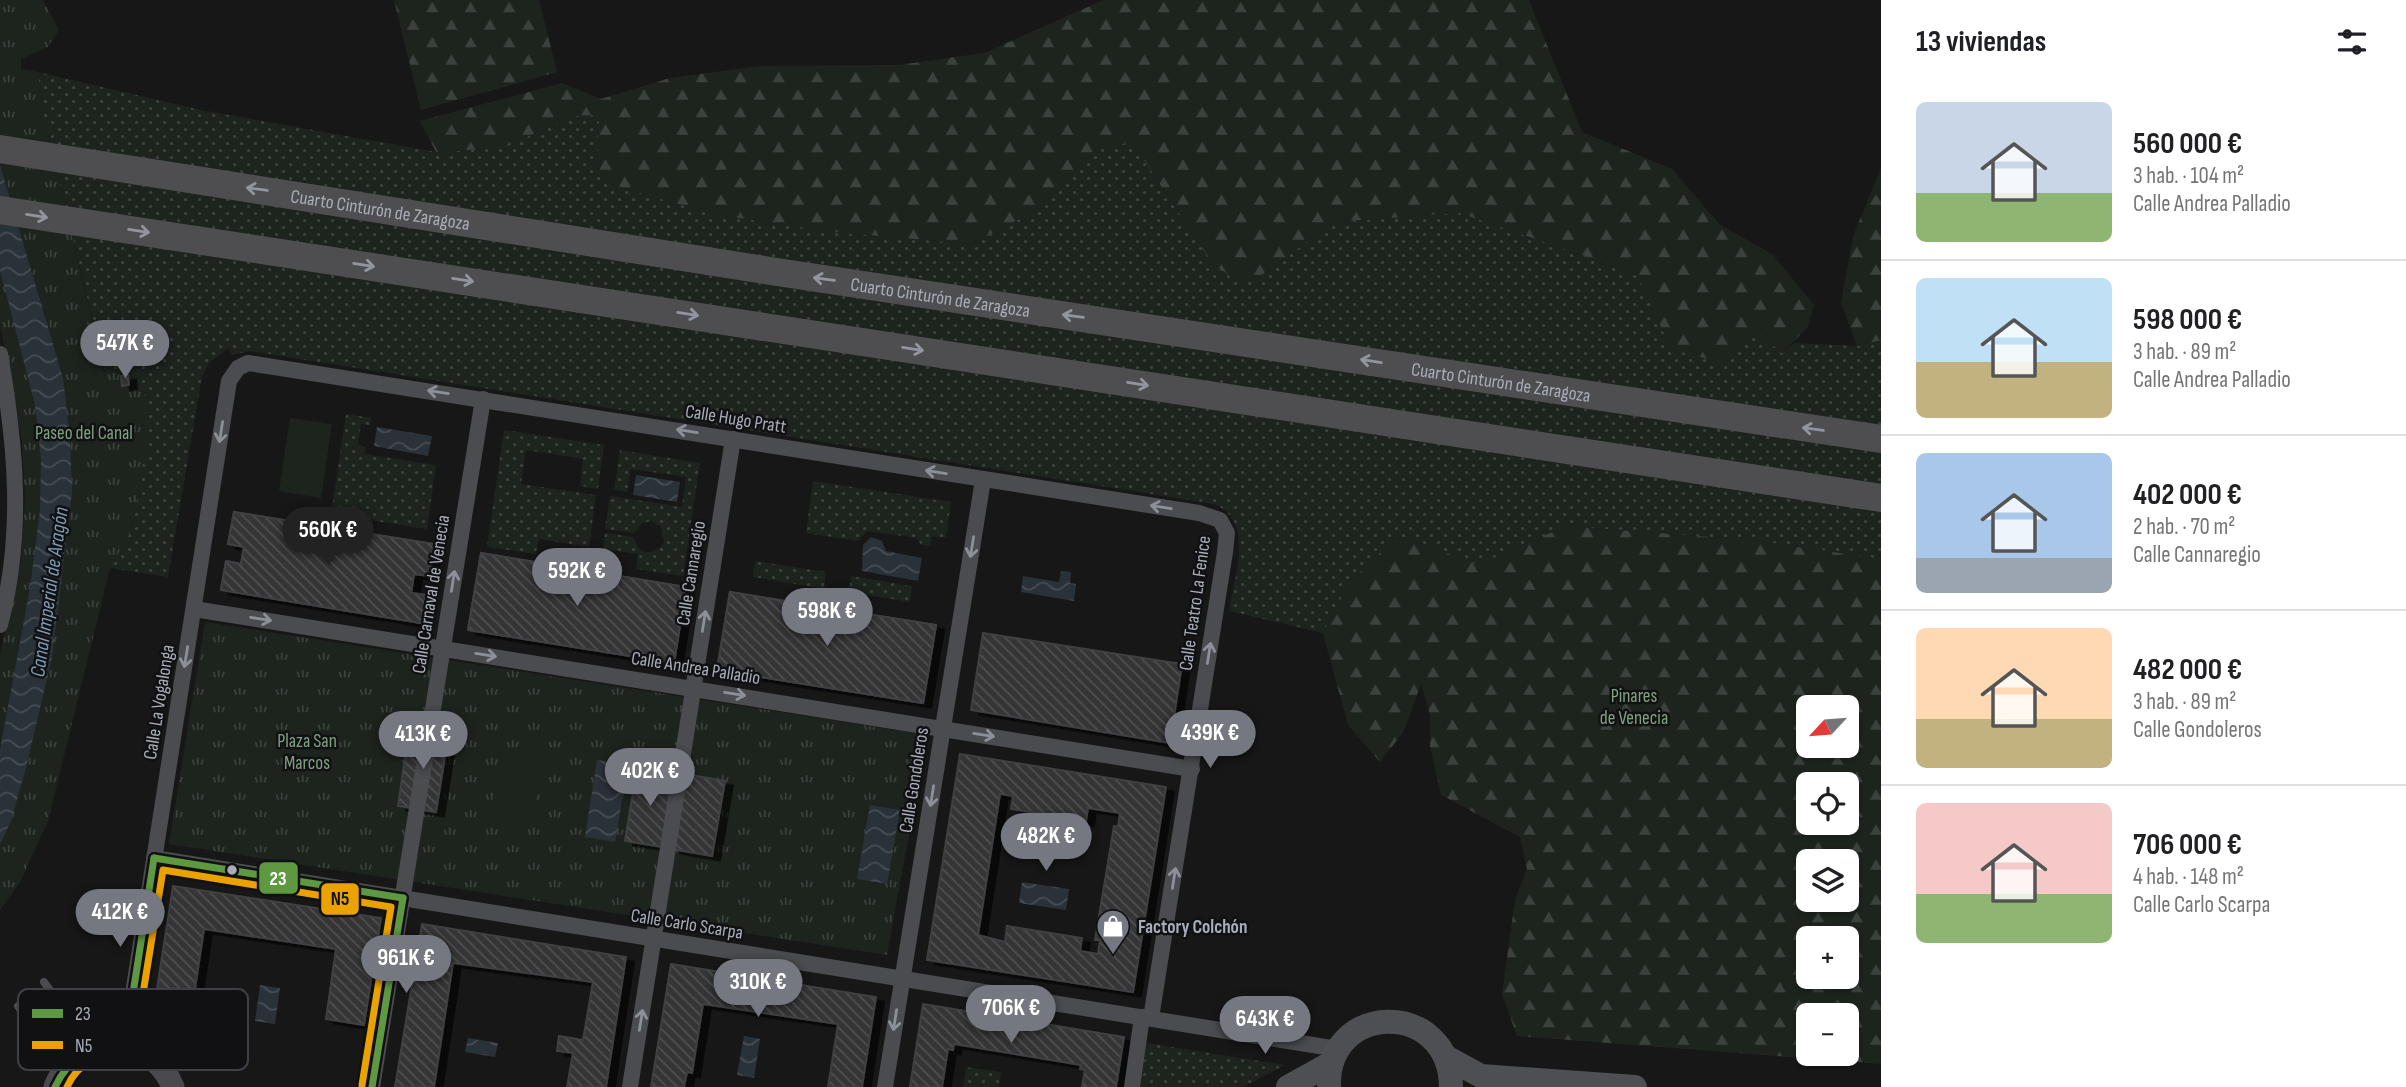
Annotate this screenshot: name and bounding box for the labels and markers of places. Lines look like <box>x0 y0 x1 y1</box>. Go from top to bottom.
pin: 547K € <box>68 320 182 380</box>
pin: 560K € <box>271 508 385 567</box>
pin: 592K € <box>520 548 634 608</box>
pin: 598K € <box>770 588 884 648</box>
pin: 439K € <box>1153 710 1267 770</box>
pin: 413K € <box>366 712 480 771</box>
pin: 402K € <box>593 748 707 808</box>
pin: 482K € <box>989 814 1103 873</box>
unlabelled marker <box>225 863 239 877</box>
pin: 412K € <box>63 890 177 949</box>
shop icon: Factory Colchón <box>1094 907 1132 956</box>
place label: Factory Colchón <box>1138 916 1247 939</box>
pin: 961K € <box>349 936 463 995</box>
pin: 310K € <box>701 960 815 1019</box>
pin: 706K € <box>954 986 1068 1045</box>
pin: 643K € <box>1208 996 1322 1056</box>

